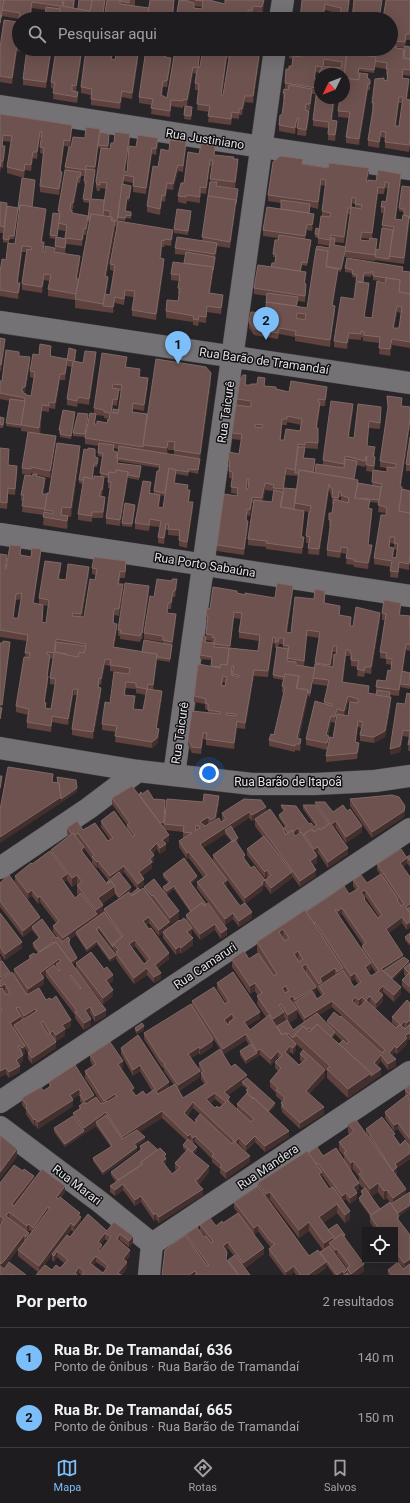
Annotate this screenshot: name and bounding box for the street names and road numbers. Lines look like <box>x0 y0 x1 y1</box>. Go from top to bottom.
street label: Rua Justiniano <box>165 126 245 152</box>
street label: Rua Barão de Tramandaí <box>198 345 331 377</box>
street label: Rua Taicurê <box>215 380 237 444</box>
street label: Rua Porto Sabaúna <box>153 550 257 580</box>
street label: Rua Taicurê <box>169 701 191 765</box>
street label: Rua Barão de Itapoã <box>234 775 342 789</box>
street label: Rua Camaruri <box>171 940 239 992</box>
street label: Rua Mandera <box>235 1141 301 1193</box>
street label: Rua Marari <box>50 1162 104 1208</box>

